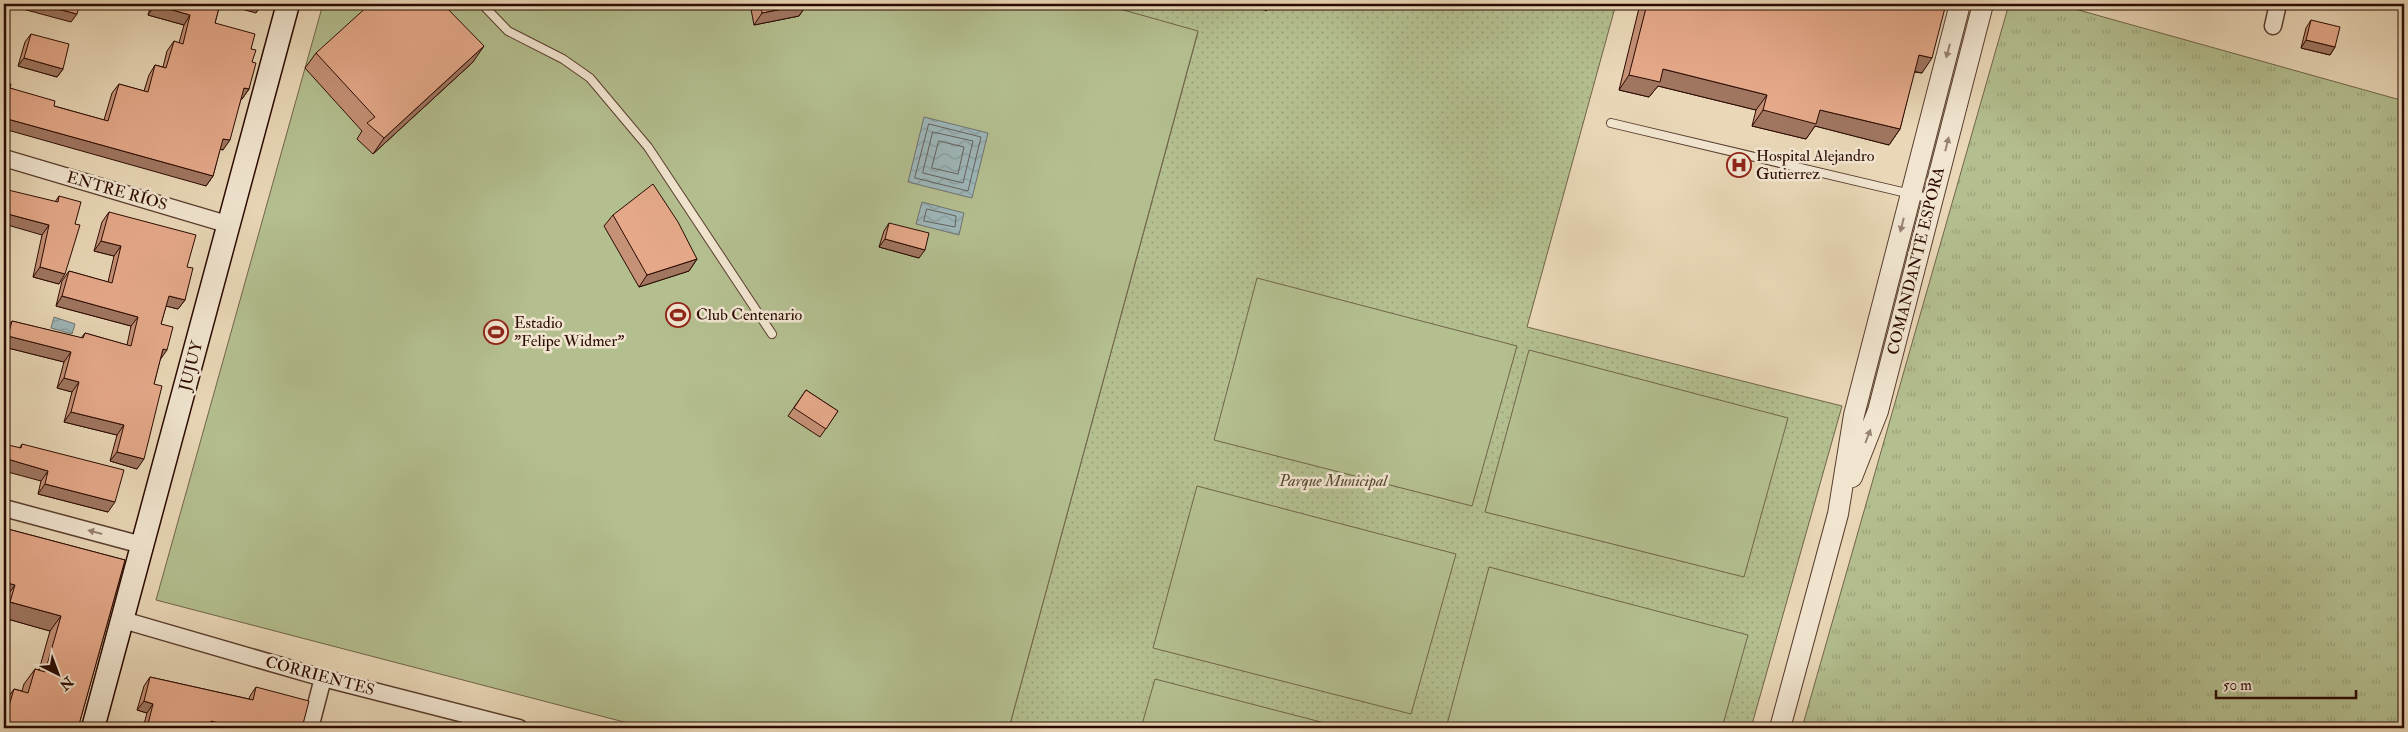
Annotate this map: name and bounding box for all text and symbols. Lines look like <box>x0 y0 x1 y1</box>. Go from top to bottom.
one-way arrow <box>1943 43 1951 58</box>
one-way arrow <box>1943 136 1951 151</box>
place label: Hospital Alejandro Gutierrez <box>1756 146 1875 184</box>
hospital icon: Hospital Alejandro Gutierrez <box>1726 152 1752 178</box>
street label: COMANDANTE ESPORA <box>1883 165 1949 357</box>
street label: ENTRE RÍOS <box>64 167 170 215</box>
one-way arrow <box>1898 218 1906 233</box>
sports icon: Club Centenario <box>665 302 691 328</box>
place label: Club Centenario <box>696 305 803 325</box>
place label: Estadio "Felipe Widmer" <box>514 313 624 352</box>
sports icon: Estadio "Felipe Widmer" <box>483 319 509 345</box>
street label: JUJUY <box>174 338 208 394</box>
one-way arrow <box>1864 428 1872 443</box>
park label: Parque Municipal <box>1278 471 1388 491</box>
one-way arrow <box>88 528 103 536</box>
north arrow <box>32 650 82 700</box>
street label: CORRIENTES <box>263 652 377 700</box>
scale bar <box>2216 667 2356 699</box>
text: N <box>56 672 77 694</box>
text: 50 m <box>2223 676 2252 695</box>

